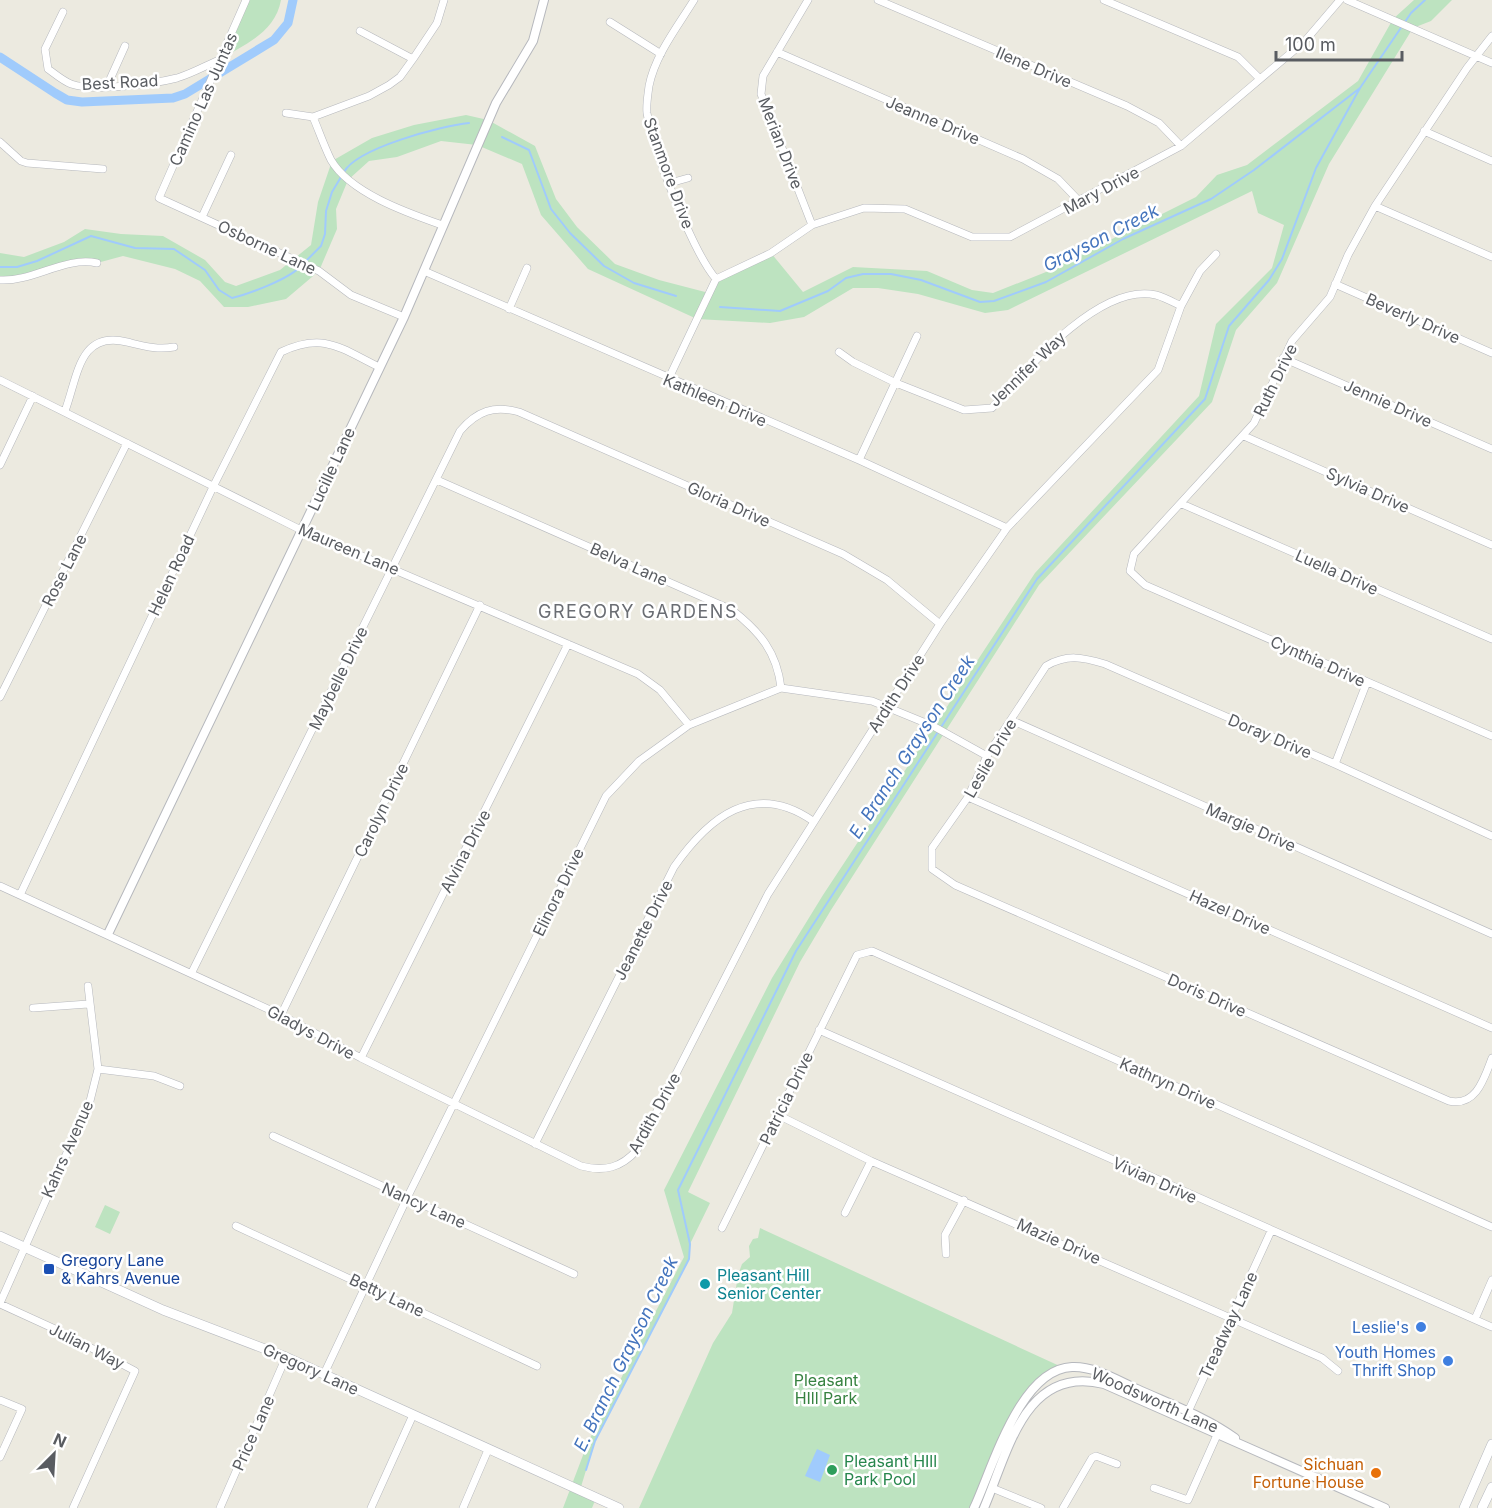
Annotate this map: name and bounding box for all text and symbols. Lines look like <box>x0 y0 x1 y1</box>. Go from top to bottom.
scale bar <box>1276 24 1402 62</box>
street label: Camino Las Juntas <box>165 29 241 169</box>
text: 100 m <box>1285 34 1336 55</box>
street label: Ilene Drive <box>993 42 1075 92</box>
street label: Best Road <box>81 70 159 94</box>
street label: Jeanne Drive <box>883 91 983 149</box>
street label: Merian Drive <box>754 94 808 192</box>
street label: Stanmore Drive <box>640 115 698 231</box>
street label: Mary Drive <box>1060 162 1142 218</box>
water label: Grayson Creek <box>1039 199 1163 276</box>
street label: Osborne Lane <box>215 215 319 279</box>
street label: Beverly Drive <box>1363 288 1463 348</box>
street label: Jennifer Way <box>984 327 1070 411</box>
street label: Ruth Drive <box>1249 340 1301 420</box>
street label: Kathleen Drive <box>660 369 770 431</box>
street label: Jennie Drive <box>1341 375 1435 431</box>
street label: Lucille Lane <box>303 424 359 514</box>
street label: Sylvia Drive <box>1323 463 1413 517</box>
street label: Gloria Drive <box>684 477 774 531</box>
street label: Maureen Lane <box>295 519 403 579</box>
street label: Rose Lane <box>37 530 91 610</box>
street label: Helen Road <box>144 531 198 619</box>
street label: Belva Lane <box>587 538 671 590</box>
street label: Luella Drive <box>1292 545 1382 599</box>
district label: GREGORY GARDENS <box>538 601 738 622</box>
street label: Maybelle Drive <box>304 623 372 733</box>
street label: Cynthia Drive <box>1267 631 1369 691</box>
water label: E. Branch Grayson Creek <box>844 650 979 842</box>
street label: Ardith Drive <box>863 650 929 736</box>
street label: Doray Drive <box>1225 709 1315 763</box>
street label: Leslie Drive <box>959 715 1021 801</box>
street label: Carolyn Drive <box>350 759 412 861</box>
street label: Margie Drive <box>1203 798 1299 856</box>
street label: Alvina Drive <box>436 806 494 896</box>
street label: Elinora Drive <box>528 845 588 939</box>
street label: Jeanette Drive <box>609 877 677 983</box>
street label: Hazel Drive <box>1186 885 1274 939</box>
street label: Doris Drive <box>1165 969 1249 1021</box>
street label: Gladys Drive <box>264 1001 358 1063</box>
street label: Patricia Drive <box>755 1048 817 1148</box>
street label: Kathryn Drive <box>1117 1053 1219 1113</box>
street label: Ardith Drive <box>624 1069 684 1157</box>
street label: Kahrs Avenue <box>37 1097 97 1201</box>
street label: Vivian Drive <box>1110 1152 1200 1208</box>
street label: Nancy Lane <box>379 1178 469 1232</box>
street label: Mazie Drive <box>1014 1214 1104 1268</box>
place label: Gregory Lane & Kahrs Avenue <box>61 1250 180 1288</box>
water label: E. Branch Grayson Creek <box>569 1252 682 1455</box>
marker: Gregory Lane & Kahrs Avenue <box>42 1262 56 1276</box>
place label: Pleasant Hill Senior Center <box>717 1265 821 1303</box>
street label: Treadway Lane <box>1195 1268 1261 1382</box>
street label: Betty Lane <box>346 1269 428 1321</box>
marker: Pleasant Hill Senior Center <box>698 1277 712 1291</box>
place label: Leslie's <box>1352 1317 1409 1337</box>
street label: Julian Way <box>46 1318 128 1374</box>
marker: Leslie's <box>1414 1320 1428 1334</box>
street label: Gregory Lane <box>260 1339 362 1399</box>
place label: Youth Homes Thrift Shop <box>1335 1342 1436 1380</box>
marker: Youth Homes Thrift Shop <box>1441 1354 1455 1368</box>
street label: Woodsworth Lane <box>1088 1363 1222 1437</box>
park label: Pleasant HIll Park <box>794 1370 858 1408</box>
street label: Price Lane <box>228 1392 278 1474</box>
north arrow <box>24 1424 84 1484</box>
text: N <box>50 1429 70 1452</box>
place label: Pleasant HIll Park Pool <box>844 1451 937 1489</box>
place label: Sichuan Fortune House <box>1253 1454 1364 1492</box>
marker: Pleasant HIll Park Pool <box>825 1463 839 1477</box>
marker: Sichuan Fortune House <box>1369 1466 1383 1480</box>

